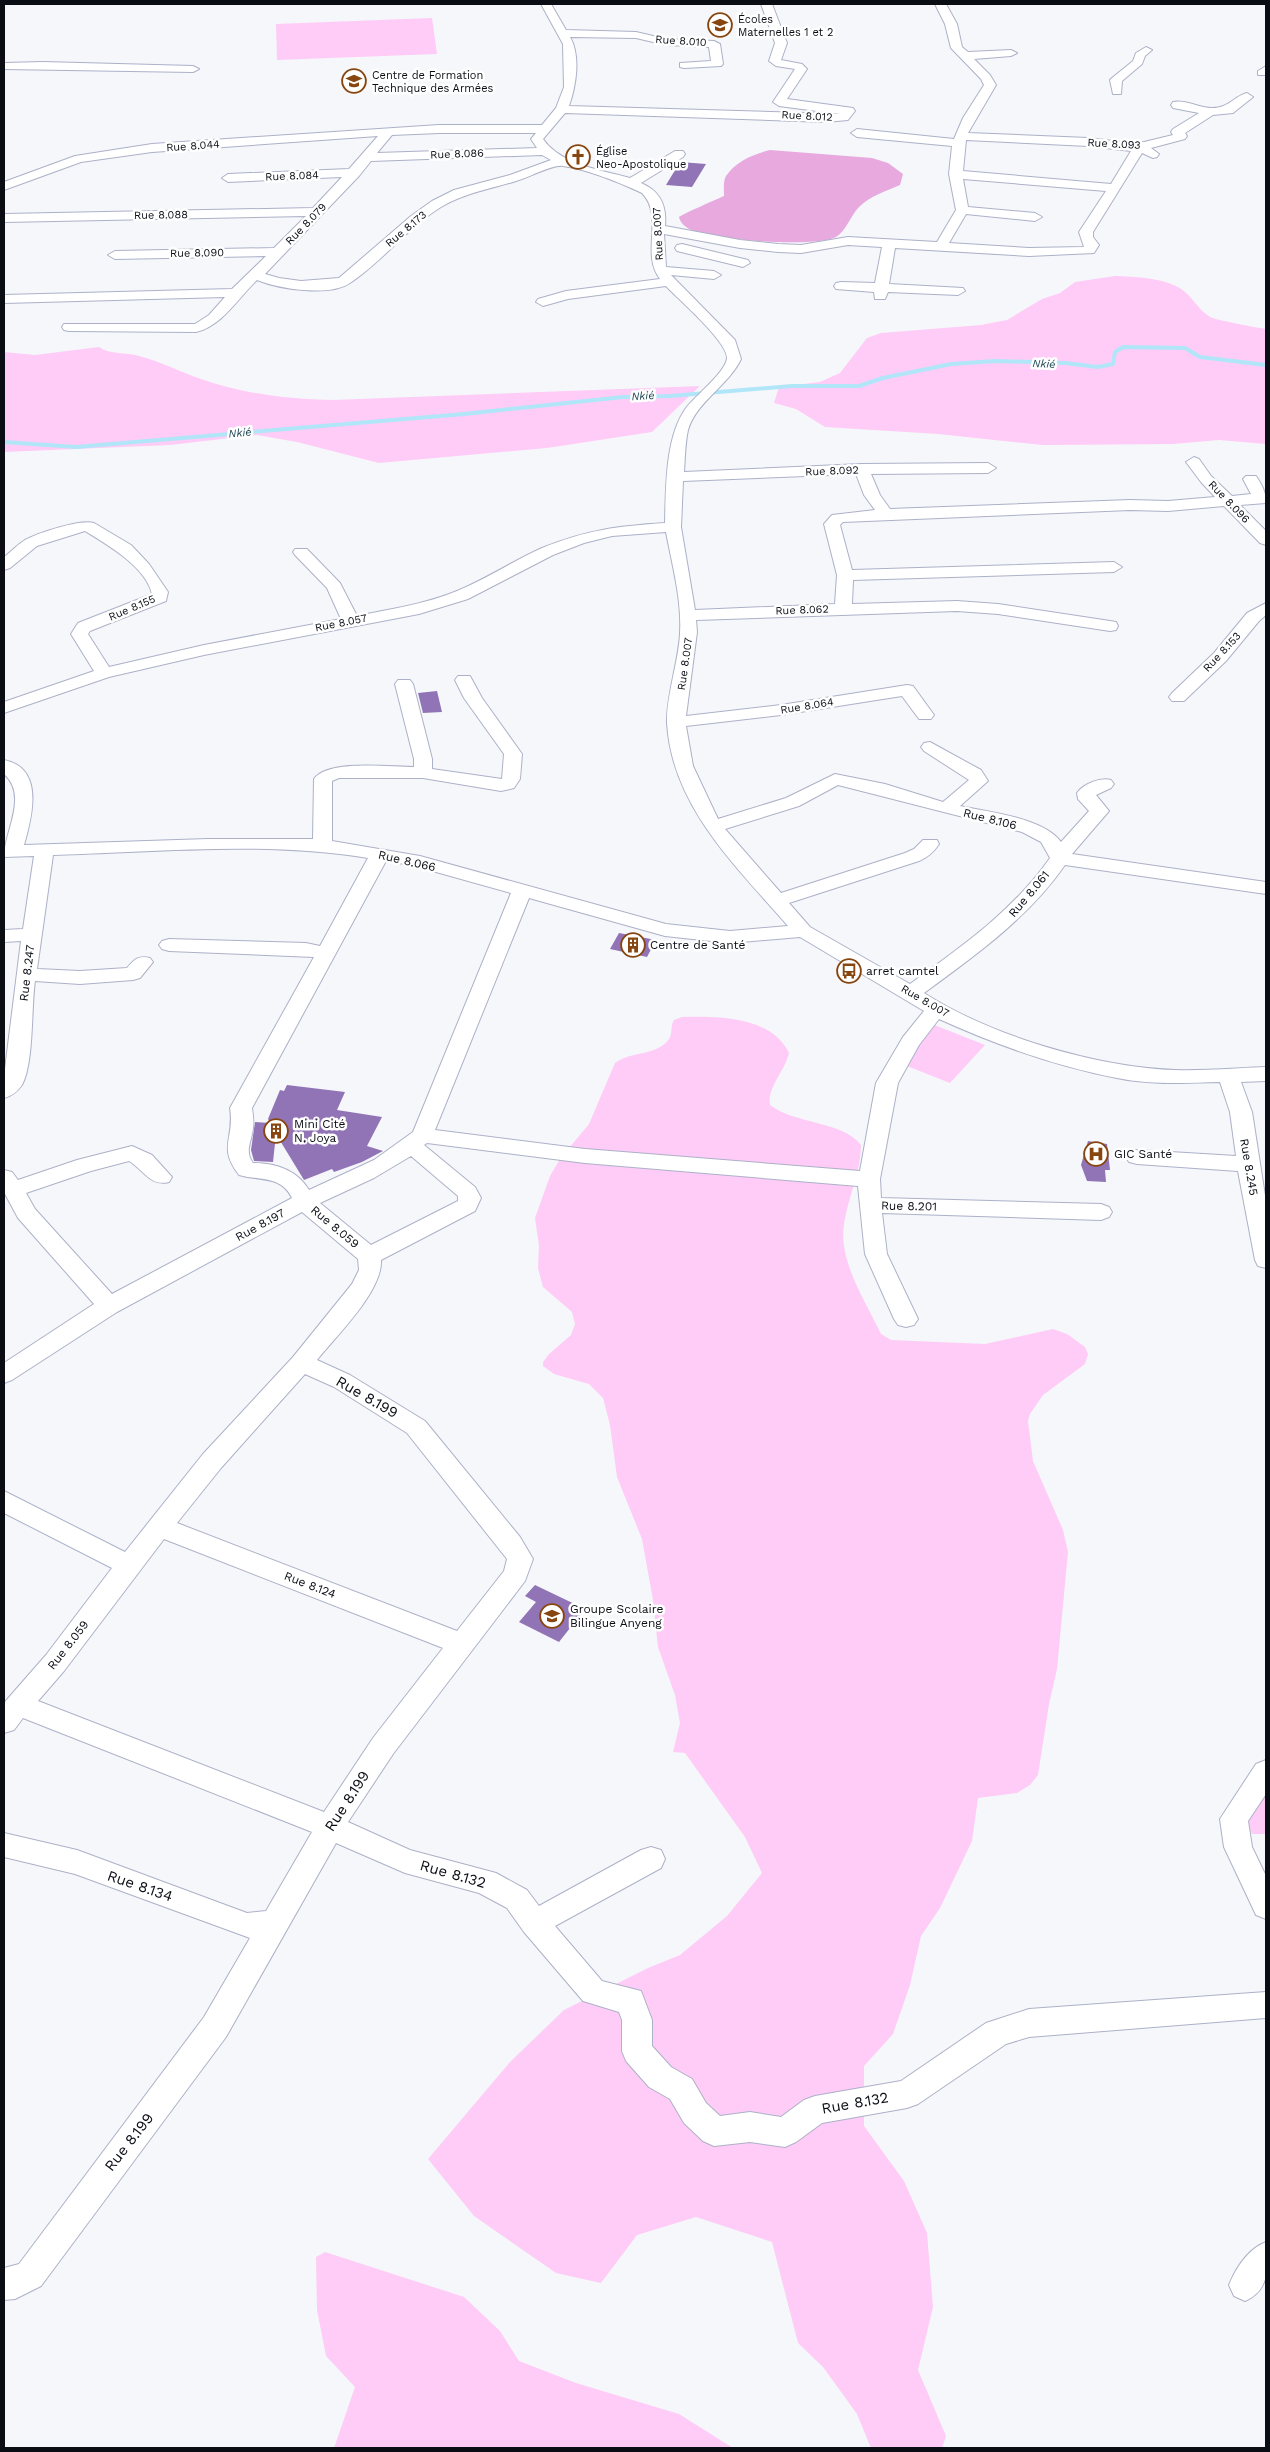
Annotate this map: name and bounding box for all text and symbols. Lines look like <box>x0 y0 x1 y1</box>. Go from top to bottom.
school or university icon: Écoles Maternelles 1 et 2 <box>707 12 733 38</box>
place label: Écoles Maternelles 1 et 2 <box>738 12 833 39</box>
street label: Rue 8.010 <box>655 33 707 49</box>
school or university icon: Centre de Formation Technique des Armées <box>341 68 367 94</box>
place label: Centre de Formation Technique des Armées <box>372 69 494 95</box>
street label: Rue 8.012 <box>781 108 833 124</box>
street label: Rue 8.093 <box>1087 136 1141 152</box>
street label: Rue 8.044 <box>166 138 221 154</box>
church icon: Église Neo-Apostolique <box>565 144 591 170</box>
place label: Église Neo-Apostolique <box>596 144 686 171</box>
street label: Rue 8.086 <box>430 147 484 161</box>
street label: Rue 8.084 <box>265 169 319 183</box>
street label: Rue 8.079 <box>283 200 329 248</box>
street label: Rue 8.007 <box>650 207 666 261</box>
street label: Rue 8.088 <box>134 208 188 222</box>
street label: Rue 8.173 <box>383 208 429 250</box>
street label: Rue 8.090 <box>170 246 224 260</box>
water label: Nkié <box>1032 357 1056 371</box>
water label: Nkié <box>631 389 655 403</box>
water label: Nkié <box>228 426 252 440</box>
street label: Rue 8.092 <box>805 464 859 478</box>
street label: Rue 8.096 <box>1206 478 1253 526</box>
street label: Rue 8.155 <box>107 592 157 624</box>
street label: Rue 8.062 <box>775 603 829 617</box>
street label: Rue 8.057 <box>314 612 368 634</box>
street label: Rue 8.153 <box>1200 629 1244 675</box>
street label: Rue 8.007 <box>675 637 695 691</box>
street label: Rue 8.064 <box>779 695 835 717</box>
street label: Rue 8.106 <box>962 806 1018 832</box>
street label: Rue 8.066 <box>377 848 437 874</box>
street label: Rue 8.061 <box>1006 868 1052 920</box>
building icon: Centre de Santé <box>620 932 646 958</box>
place label: Centre de Santé <box>650 938 746 952</box>
street label: Rue 8.247 <box>17 944 37 1002</box>
bus stop icon: arret camtel <box>836 958 862 984</box>
place label: arret camtel <box>866 964 939 978</box>
street label: Rue 8.007 <box>899 982 951 1020</box>
place label: Mini Cité N. Joya <box>294 1117 346 1145</box>
building icon: Mini Cité N. Joya <box>263 1118 289 1144</box>
street label: Rue 8.245 <box>1237 1137 1261 1197</box>
hospital icon: GIC Santé <box>1083 1141 1109 1167</box>
place label: GIC Santé <box>1114 1147 1172 1161</box>
street label: Rue 8.201 <box>881 1199 937 1213</box>
street label: Rue 8.059 <box>308 1203 362 1251</box>
street label: Rue 8.197 <box>233 1206 287 1244</box>
street label: Rue 8.199 <box>333 1372 401 1422</box>
street label: Rue 8.124 <box>282 1569 338 1601</box>
place label: Groupe Scolaire Bilingue Anyeng <box>570 1602 664 1630</box>
school or university icon: Groupe Scolaire Bilingue Anyeng <box>539 1603 565 1629</box>
street label: Rue 8.059 <box>44 1618 92 1672</box>
street label: Rue 8.199 <box>321 1767 373 1835</box>
street label: Rue 8.132 <box>418 1856 488 1892</box>
street label: Rue 8.134 <box>105 1866 175 1906</box>
street label: Rue 8.132 <box>820 2088 890 2118</box>
street label: Rue 8.199 <box>101 2109 157 2175</box>

